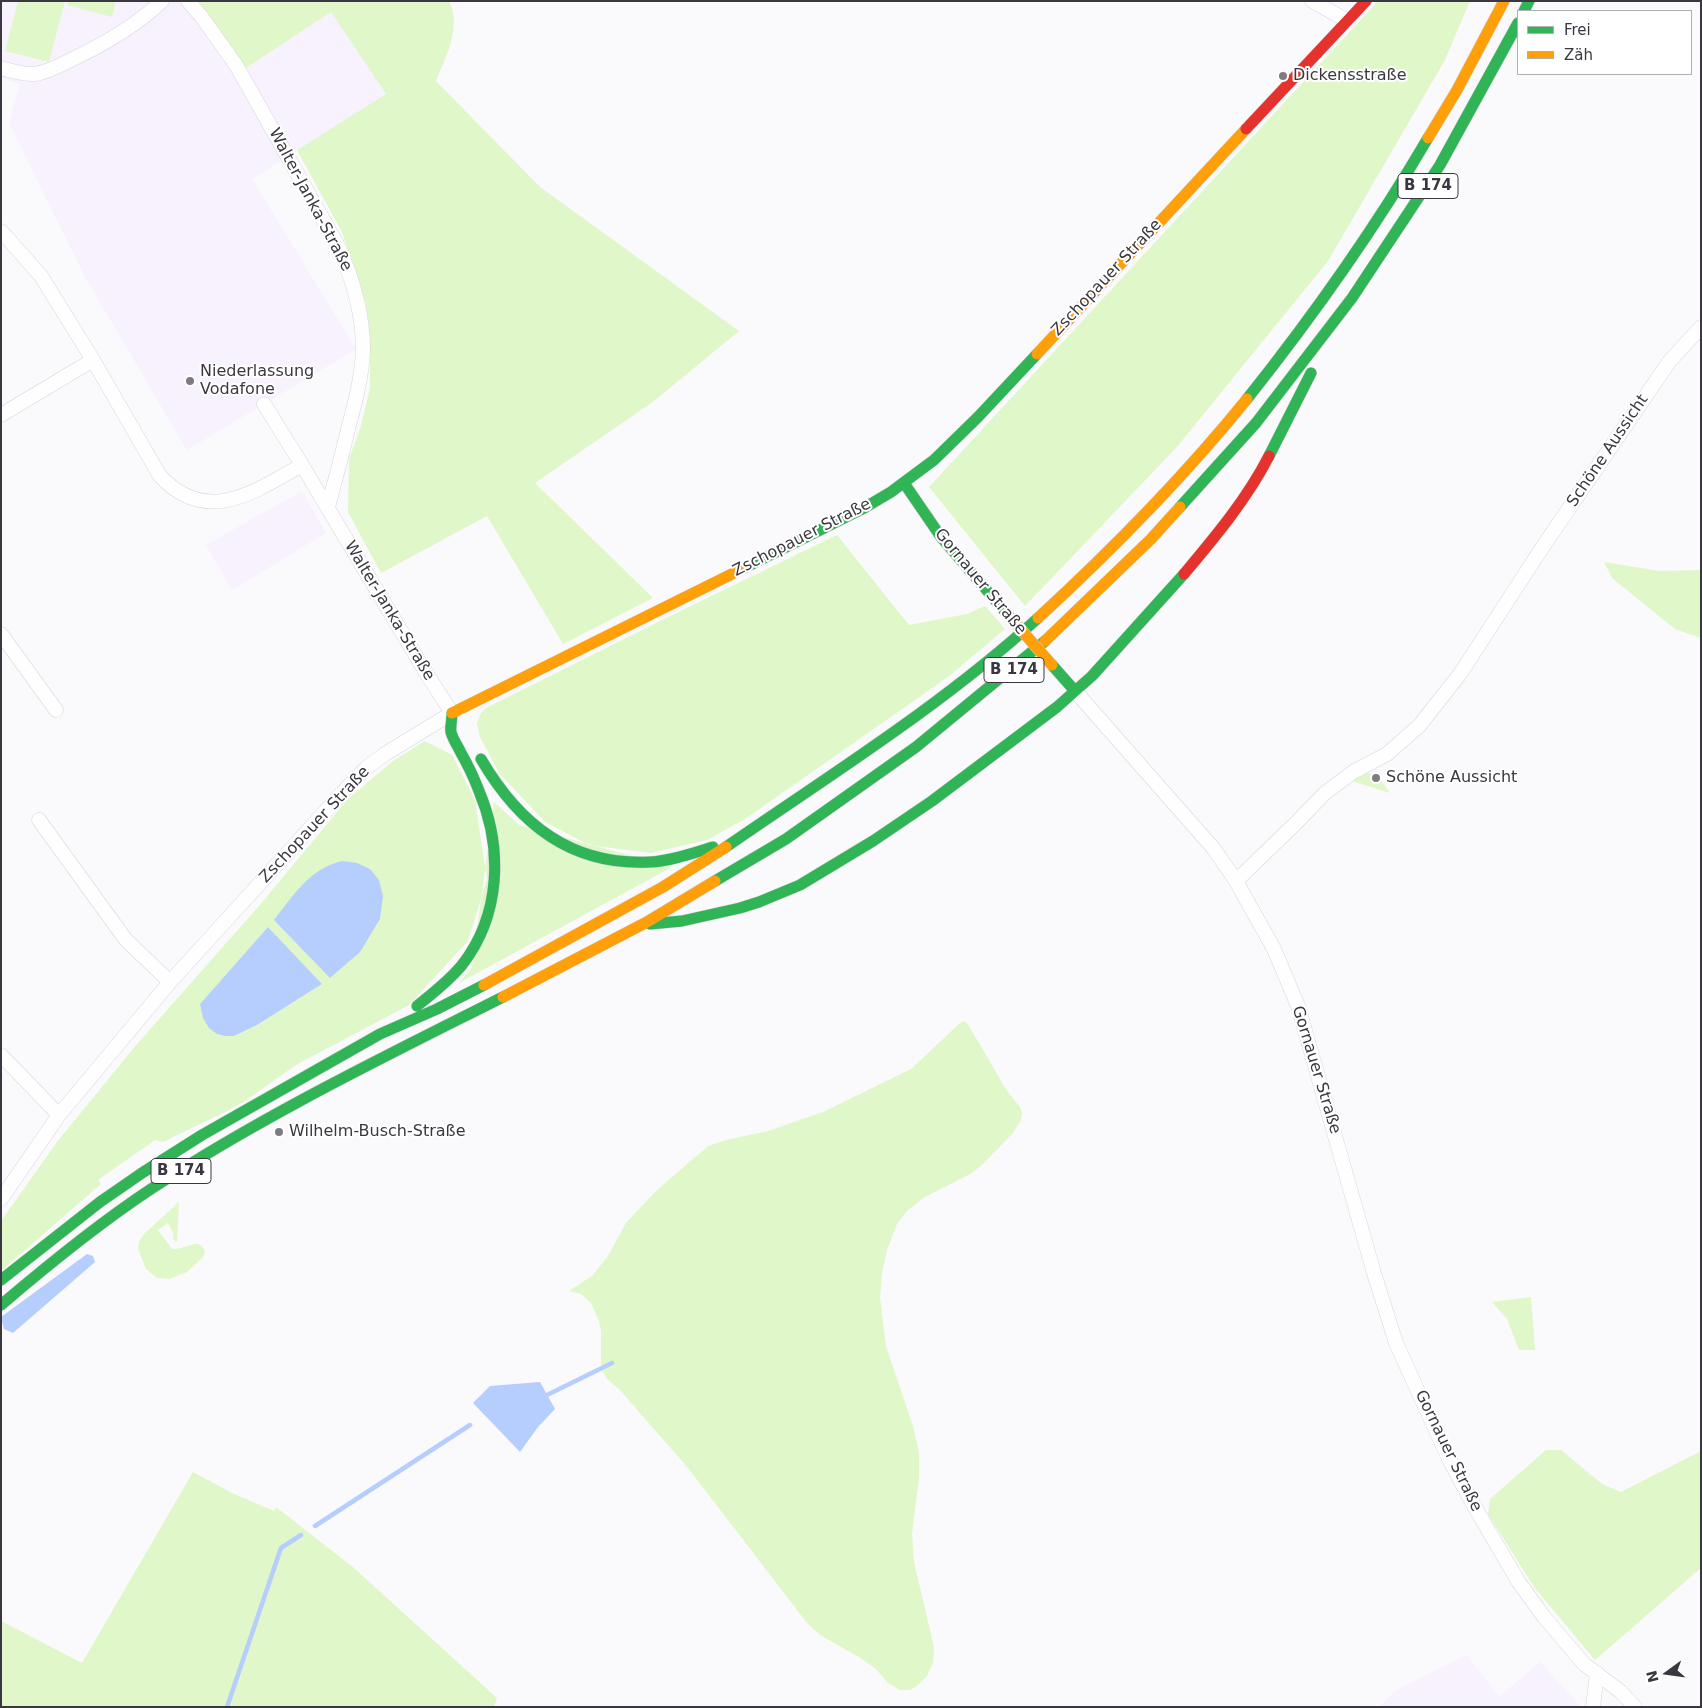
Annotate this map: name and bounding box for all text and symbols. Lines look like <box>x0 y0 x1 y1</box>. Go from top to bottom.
legend <box>1517 10 1692 75</box>
text: Frei <box>1564 21 1591 39</box>
text: Zäh <box>1564 46 1593 64</box>
place label: Dickensstraße <box>1293 66 1406 86</box>
marker: Dickensstraße <box>1277 70 1289 82</box>
street label: Walter-Janka-Straße <box>264 125 356 275</box>
road number: B 174 <box>1398 174 1458 198</box>
street label: Zschopauer Straße <box>1048 216 1166 340</box>
place label: Niederlassung Vodafone <box>200 362 314 400</box>
marker: Niederlassung Vodafone <box>184 375 196 387</box>
street label: Schöne Aussicht <box>1563 391 1653 511</box>
street label: Zschopauer Straße <box>730 495 874 581</box>
street label: Gornauer Straße <box>930 525 1030 639</box>
street label: Walter-Janka-Straße <box>340 538 438 684</box>
road number: B 174 <box>984 658 1044 682</box>
street label: Zschopauer Straße <box>256 763 374 887</box>
place label: Schöne Aussicht <box>1386 768 1517 788</box>
marker: Schöne Aussicht <box>1370 772 1382 784</box>
street label: Gornauer Straße <box>1287 1004 1345 1136</box>
place label: Wilhelm-Busch-Straße <box>289 1122 465 1142</box>
marker: Wilhelm-Busch-Straße <box>273 1126 285 1138</box>
road number: B 174 <box>151 1158 211 1184</box>
street label: Gornauer Straße <box>1410 1387 1486 1515</box>
north arrow <box>1642 1648 1692 1698</box>
text: N <box>1643 1669 1662 1684</box>

